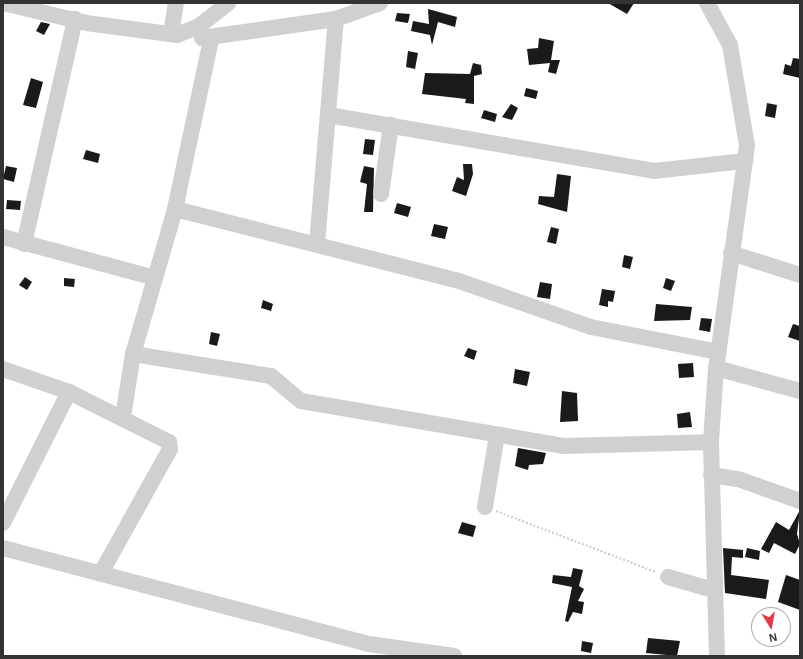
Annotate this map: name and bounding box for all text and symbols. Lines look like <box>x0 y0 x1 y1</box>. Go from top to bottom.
north arrow <box>751 607 791 647</box>
text: N <box>768 631 778 644</box>

